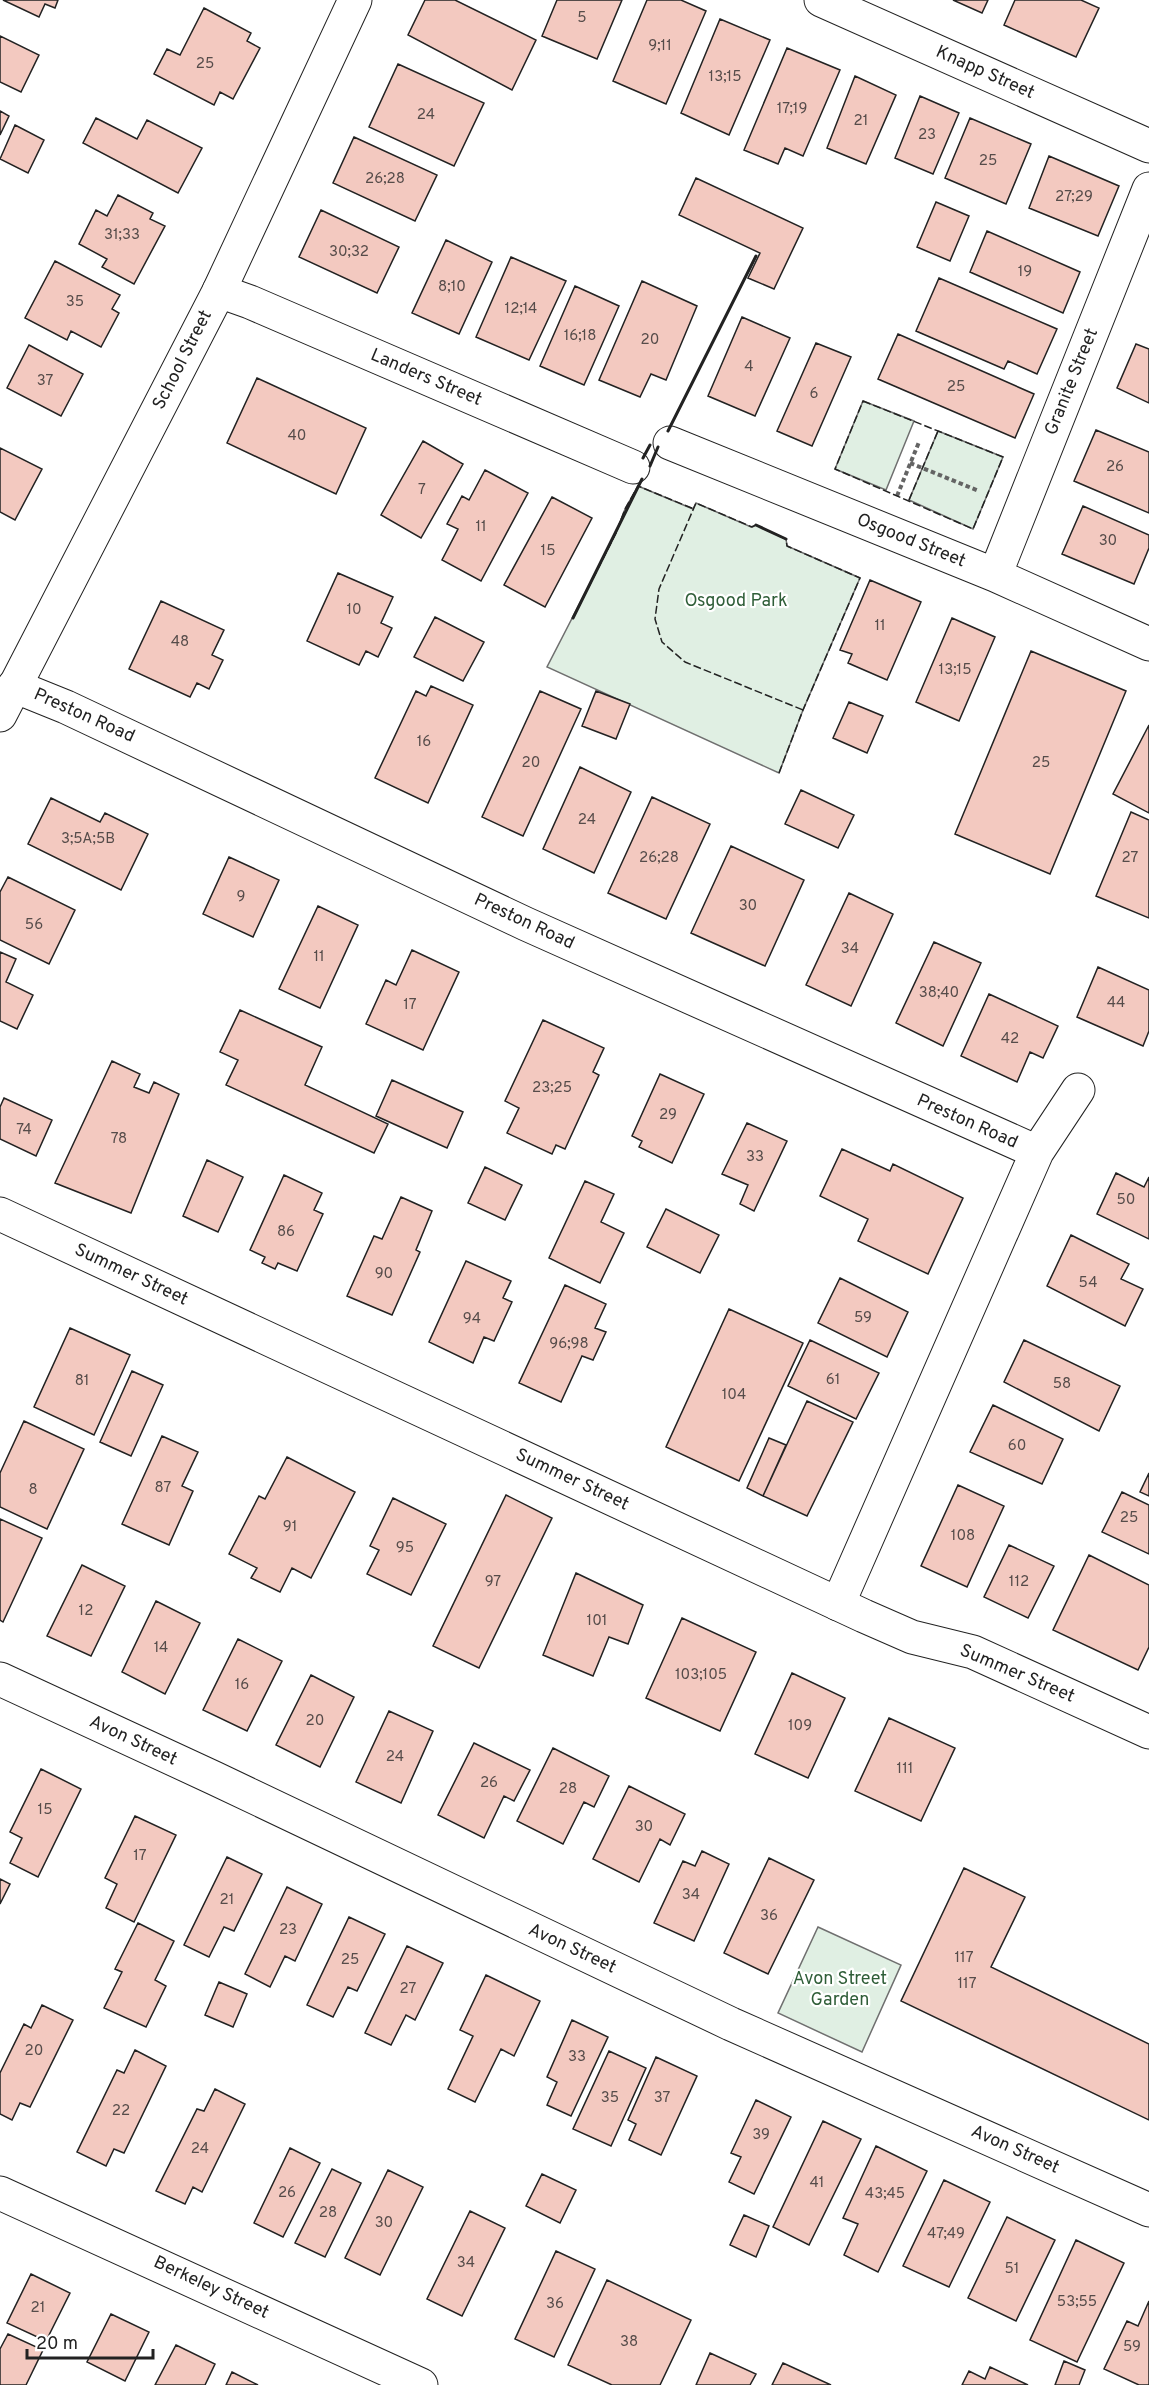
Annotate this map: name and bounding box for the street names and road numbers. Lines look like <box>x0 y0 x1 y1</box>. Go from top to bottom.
street label: Knapp Street <box>932 41 1038 105</box>
street label: School Street <box>148 306 218 414</box>
street label: Granite Street <box>1040 325 1104 439</box>
street label: Landers Street <box>367 344 485 412</box>
street label: Osgood Street <box>853 509 969 573</box>
street label: Preston Road <box>30 683 138 749</box>
street label: Preston Road <box>470 889 578 955</box>
street label: Preston Road <box>913 1089 1021 1155</box>
street label: Summer Street <box>71 1239 191 1311</box>
street label: Summer Street <box>512 1444 632 1516</box>
street label: Summer Street <box>956 1639 1078 1709</box>
street label: Avon Street <box>85 1711 181 1771</box>
street label: Avon Street <box>524 1919 620 1979</box>
street label: Avon Street <box>967 2120 1063 2180</box>
street label: Berkeley Street <box>150 2251 272 2325</box>

